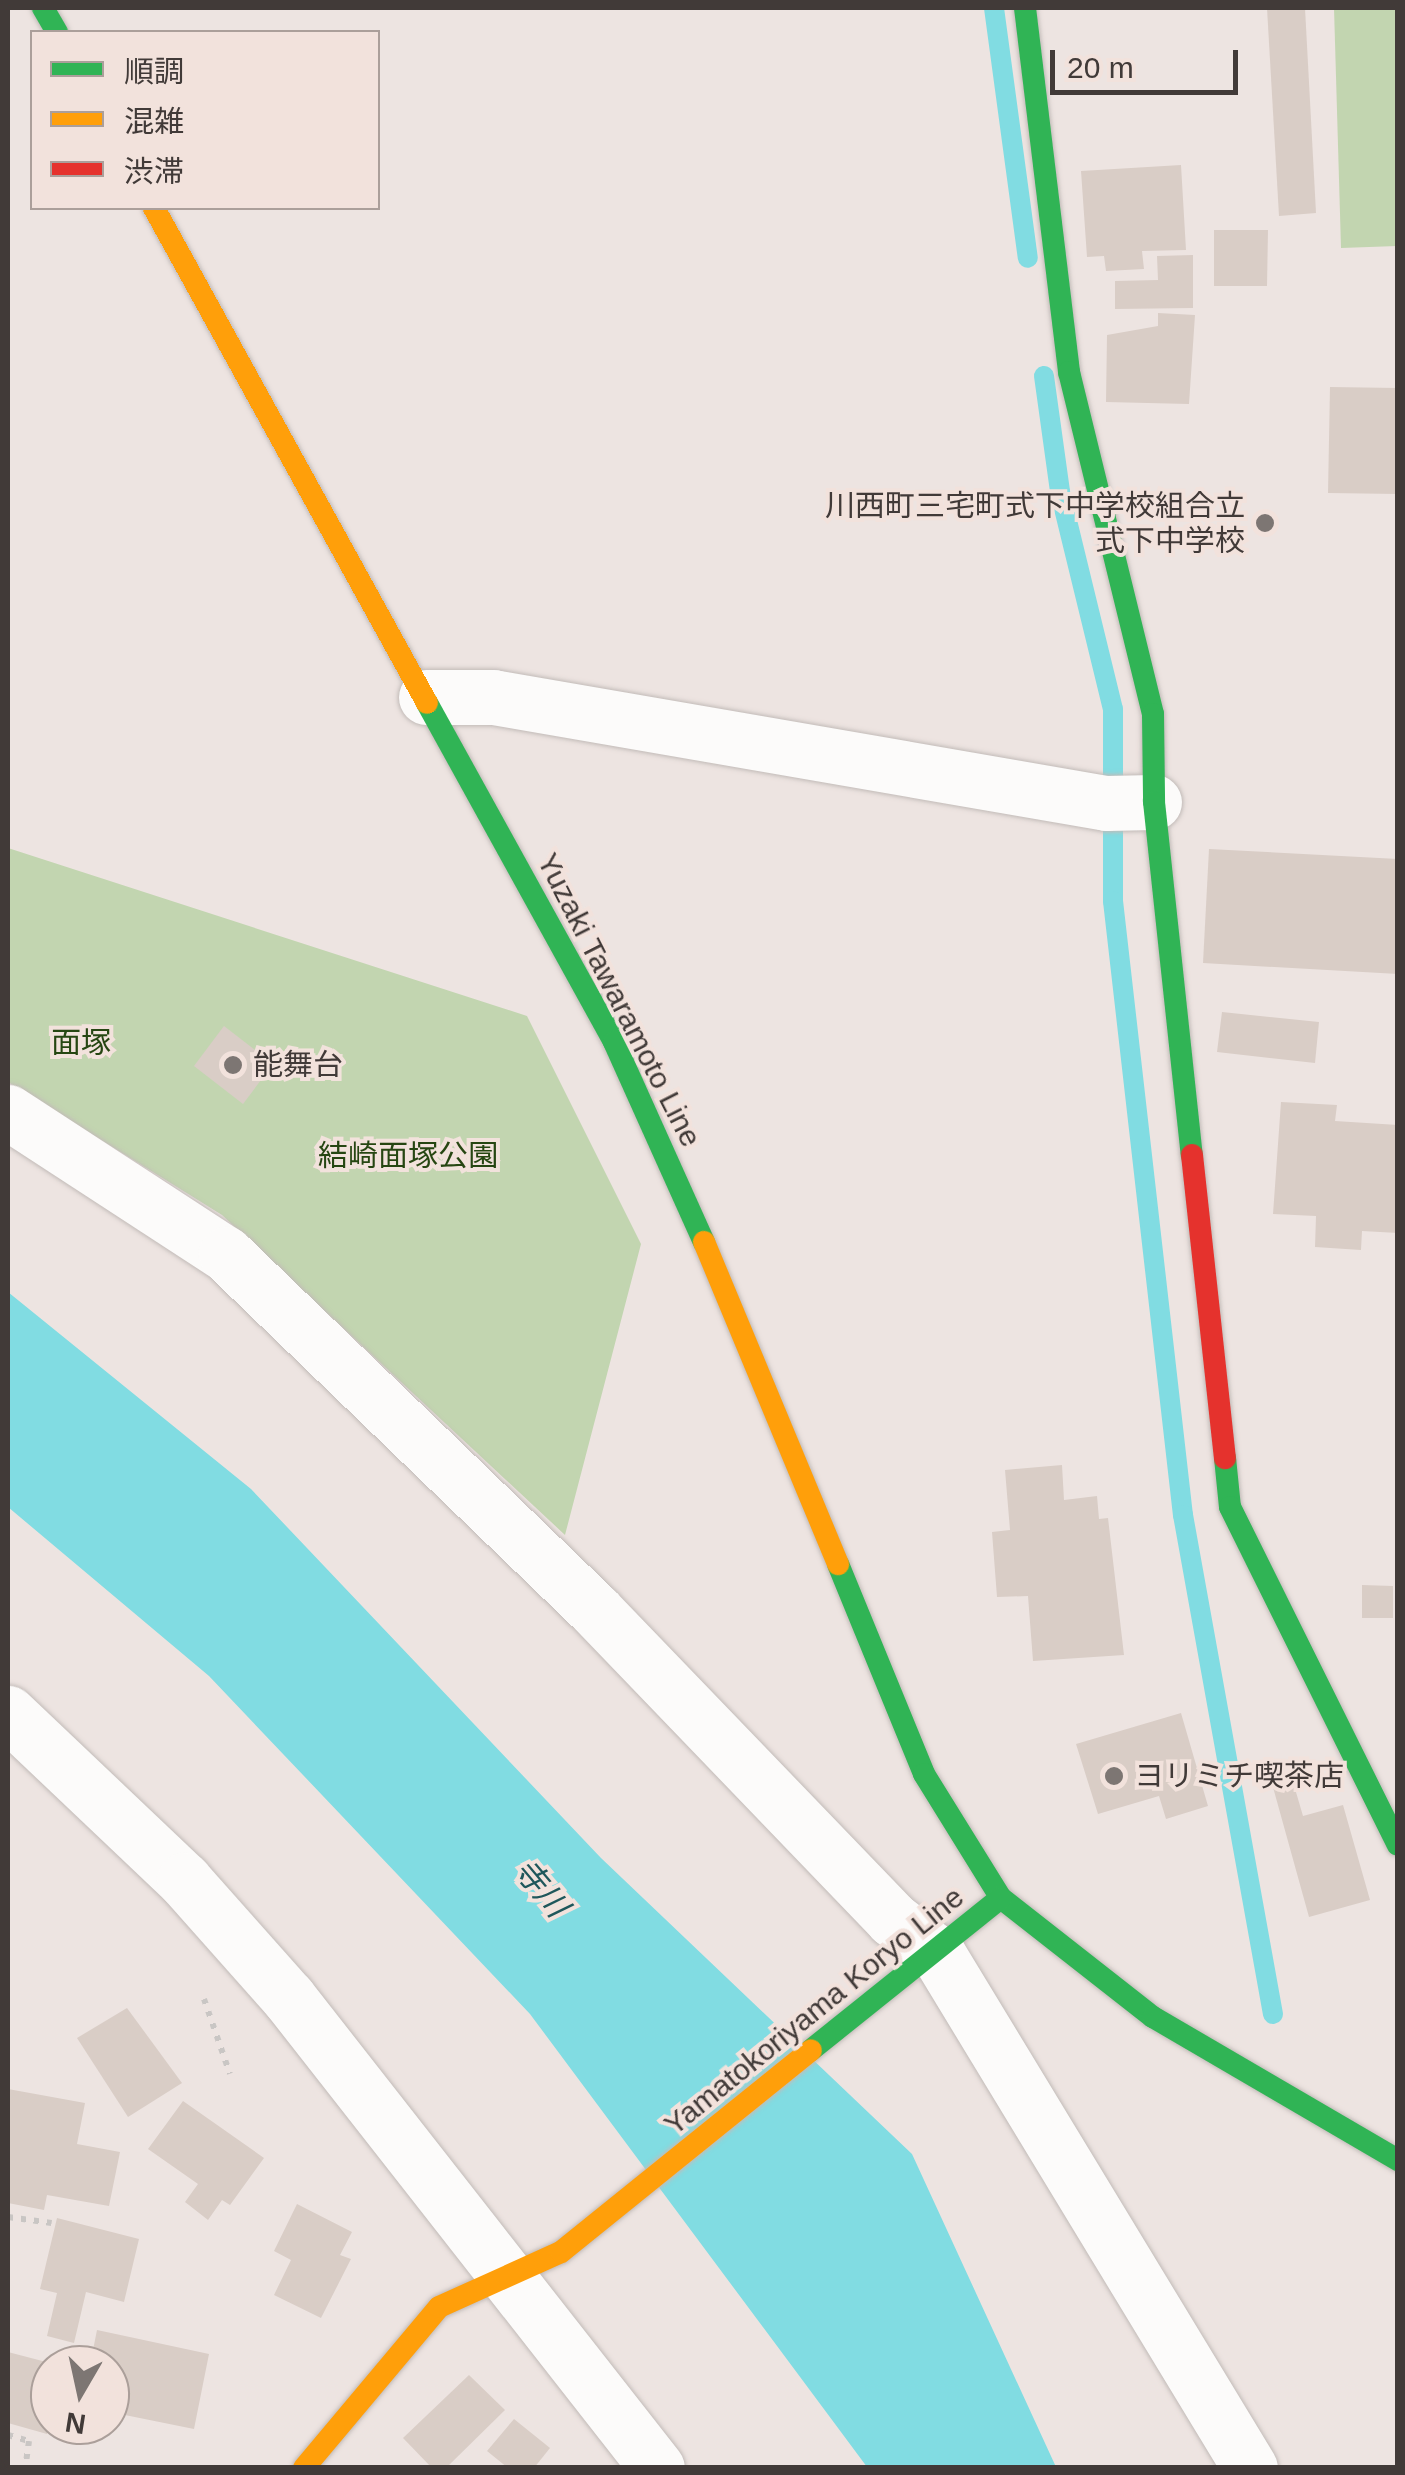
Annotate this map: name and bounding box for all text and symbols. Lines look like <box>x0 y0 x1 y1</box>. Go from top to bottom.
legend <box>30 30 380 210</box>
scale bar <box>1055 30 1242 92</box>
text: 20 m <box>1067 51 1134 84</box>
text: 順調 <box>124 55 184 88</box>
text: 混雑 <box>124 105 184 138</box>
text: 渋滞 <box>124 155 184 188</box>
place label: 川西町三宅町式下中学校組合立 式下中学校 <box>825 488 1245 558</box>
marker: 川西町三宅町式下中学校組合立 式下中学校 <box>1254 512 1276 534</box>
street label: Yuzaki Tawaramoto Line <box>529 847 709 1153</box>
park label: 面塚 <box>51 1025 111 1061</box>
place label: 能舞台 <box>253 1047 343 1083</box>
marker: 能舞台 <box>222 1054 244 1076</box>
park label: 結崎面塚公園 <box>318 1138 498 1174</box>
place label: ヨリミチ喫茶店 <box>1134 1758 1344 1794</box>
marker: ヨリミチ喫茶店 <box>1103 1765 1125 1787</box>
water label: 寺川 <box>506 1851 576 1925</box>
street label: Yamatokoriyama Koryo Line <box>657 1879 971 2143</box>
north arrow <box>30 2345 130 2445</box>
text: N <box>63 2406 88 2440</box>

